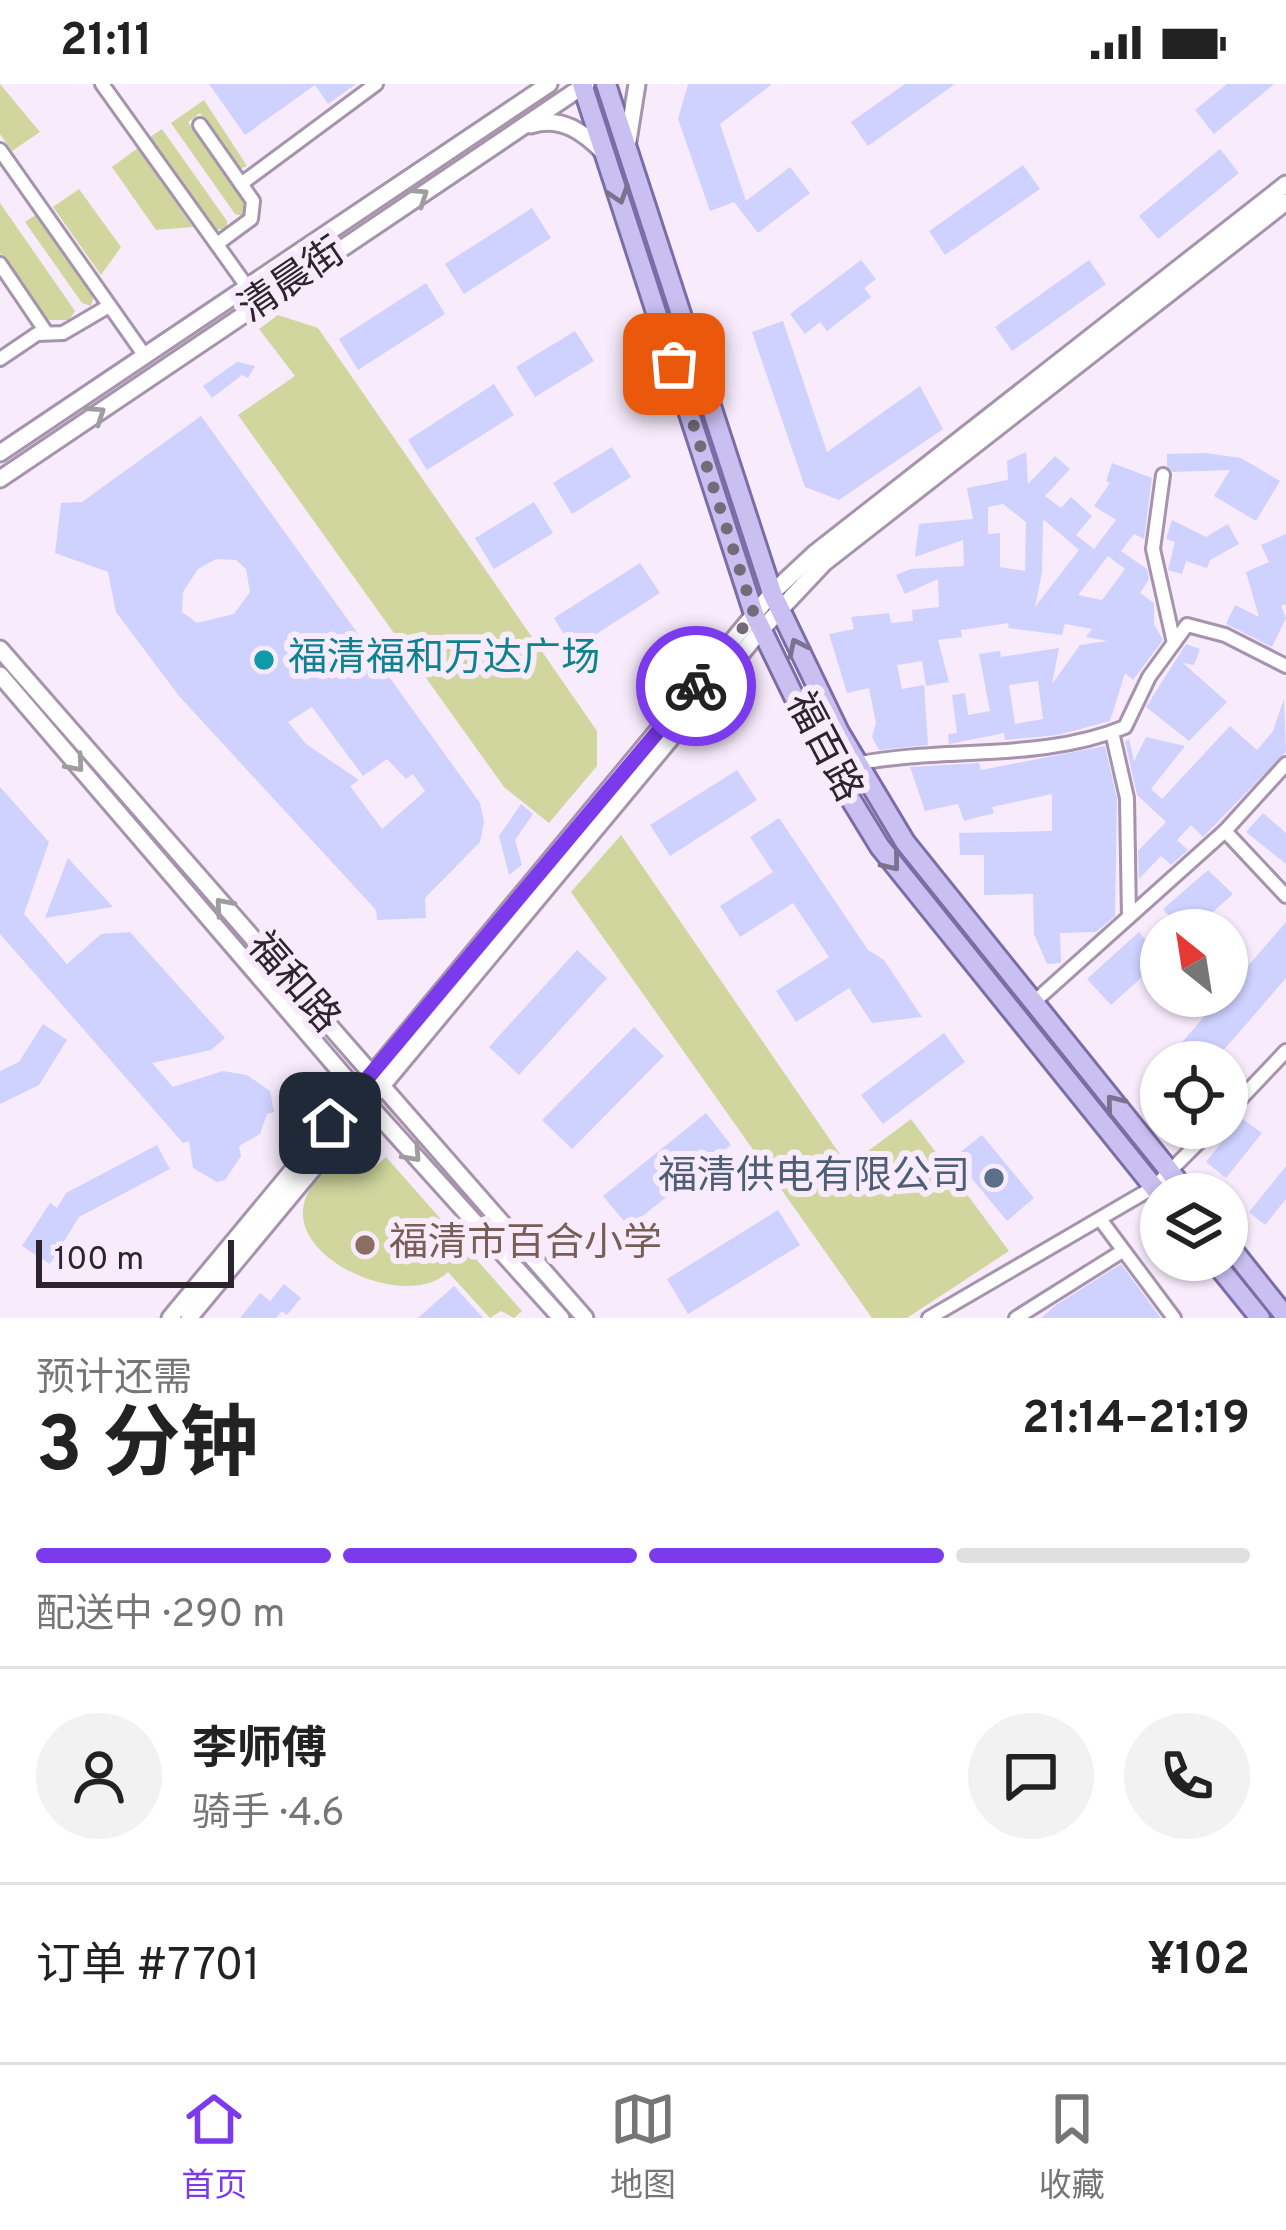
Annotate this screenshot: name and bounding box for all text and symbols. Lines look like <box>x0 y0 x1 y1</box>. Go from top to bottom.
text: 21:11 <box>60 14 152 71</box>
one-way arrow <box>605 184 630 205</box>
one-way arrow <box>407 188 429 210</box>
street label: 清晨街 <box>231 229 355 335</box>
pin <box>623 313 725 415</box>
icon: bag <box>641 331 707 397</box>
one-way arrow <box>84 406 106 428</box>
courier <box>636 626 756 746</box>
place label: 福清福和万达广场 <box>288 636 600 685</box>
one-way arrow <box>788 637 811 659</box>
marker: 福清福和万达广场 <box>251 647 277 673</box>
icon: bike <box>663 653 729 719</box>
street label: 福百路 <box>773 685 871 811</box>
one-way arrow <box>62 750 84 772</box>
one-way arrow <box>878 849 899 871</box>
one-way arrow <box>216 898 237 920</box>
north arrow <box>1140 909 1248 1017</box>
map controls <box>1140 909 1248 1281</box>
street label: 福和路 <box>235 924 349 1044</box>
button: locate <box>1140 1041 1248 1149</box>
pin <box>279 1072 381 1174</box>
icon: home <box>297 1090 363 1156</box>
one-way arrow <box>1107 1094 1128 1116</box>
one-way arrow <box>399 1141 420 1162</box>
place label: 福清供电有限公司 <box>658 1154 970 1203</box>
marker: 福清供电有限公司 <box>981 1165 1007 1191</box>
button: layers <box>1140 1173 1248 1281</box>
place label: 福清市百合小学 <box>389 1221 662 1270</box>
marker: 福清市百合小学 <box>352 1232 378 1258</box>
scale bar <box>36 1234 234 1287</box>
text: 100 m <box>54 1240 144 1282</box>
text: 预计还需 <box>36 1356 192 1405</box>
text: 21:14–21:19 <box>1022 1392 1250 1449</box>
text: 3 分钟 <box>36 1400 258 1499</box>
text: 配送中 · 290 m <box>36 1592 285 1641</box>
button: person <box>36 1713 162 1839</box>
button: chat <box>968 1713 1094 1839</box>
button: phone <box>1124 1713 1250 1839</box>
text: 李师傅 <box>192 1723 327 1780</box>
text: 骑手 · 4.6 <box>192 1791 345 1840</box>
text: ¥102 <box>1148 1933 1250 1990</box>
text: 订单 #7701 <box>36 1939 260 1996</box>
tab: 首页 <box>181 2086 247 2209</box>
tab: 地图 <box>610 2086 676 2209</box>
tab: 收藏 <box>1039 2086 1105 2209</box>

